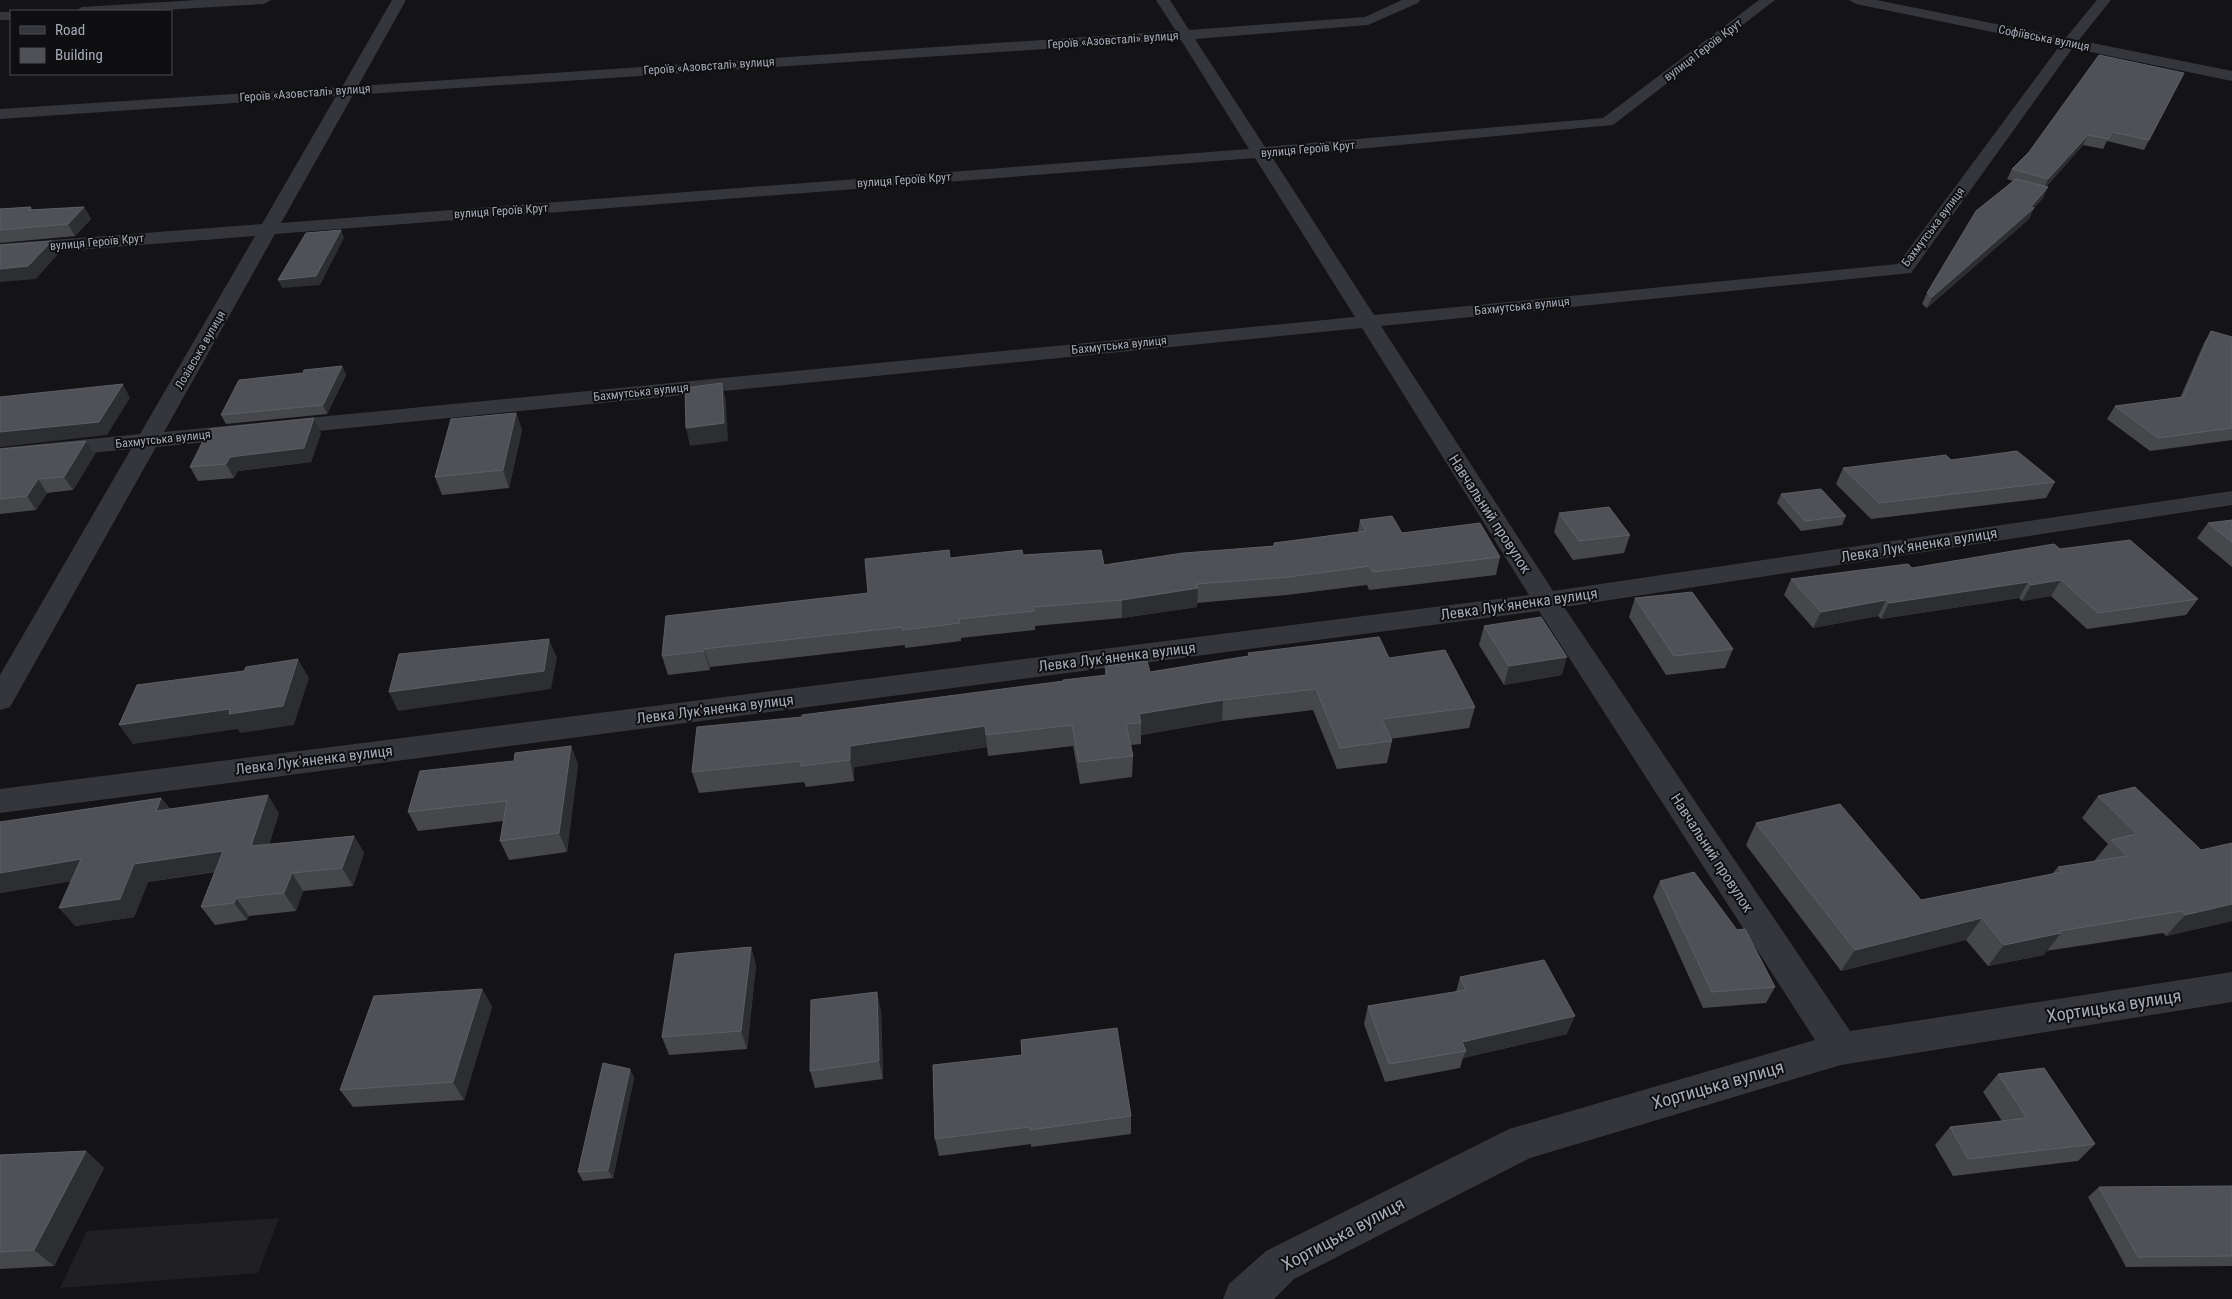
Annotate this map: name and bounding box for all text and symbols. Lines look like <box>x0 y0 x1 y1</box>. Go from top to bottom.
legend <box>10 10 172 75</box>
street label: вулиця Героїв Крут <box>1661 16 1745 84</box>
text: Road <box>55 21 85 39</box>
street label: Софіївська вулиця <box>1997 22 2091 54</box>
street label: Героїв «Азовсталі» вулиця <box>1047 28 1179 52</box>
text: Building <box>55 46 103 64</box>
street label: Героїв «Азовсталі» вулиця <box>643 54 775 78</box>
street label: Героїв «Азовсталі» вулиця <box>239 81 371 105</box>
street label: вулиця Героїв Крут <box>1260 138 1356 160</box>
street label: вулиця Героїв Крут <box>856 170 952 190</box>
street label: Бахмутська вулиця <box>1899 185 1967 269</box>
street label: вулиця Героїв Крут <box>453 201 549 221</box>
street label: вулиця Героїв Крут <box>49 231 145 253</box>
street label: Бахмутська вулиця <box>1474 294 1570 318</box>
street label: Лозівська вулиця <box>172 308 228 392</box>
street label: Бахмутська вулиця <box>1071 333 1167 357</box>
street label: Бахмутська вулиця <box>593 380 689 404</box>
street label: Бахмутська вулиця <box>115 427 211 451</box>
street label: Навчальний провулок <box>1445 451 1535 577</box>
street label: Левка Лук'яненка вулиця <box>1839 524 1999 566</box>
street label: Левка Лук'яненка вулиця <box>1439 584 1599 624</box>
street label: Левка Лук'яненка вулиця <box>1037 638 1197 676</box>
street label: Левка Лук'яненка вулиця <box>635 690 795 728</box>
street label: Левка Лук'яненка вулиця <box>234 741 394 779</box>
street label: Навчальний провулок <box>1667 790 1757 916</box>
street label: Хортицька вулиця <box>2045 985 2183 1027</box>
street label: Хортицька вулиця <box>1650 1056 1786 1113</box>
street label: Хортицька вулиця <box>1278 1192 1408 1275</box>

